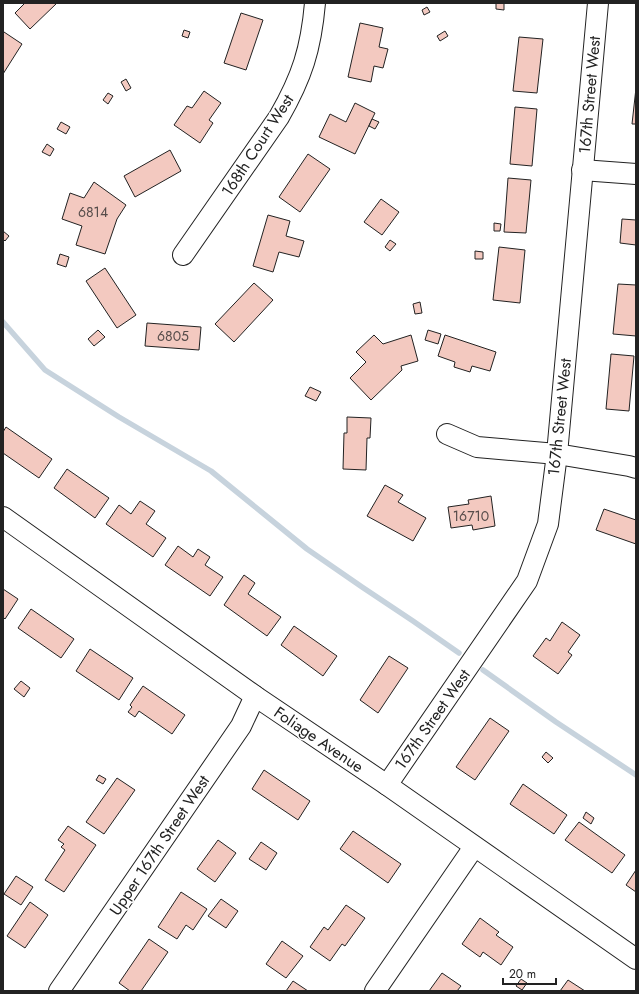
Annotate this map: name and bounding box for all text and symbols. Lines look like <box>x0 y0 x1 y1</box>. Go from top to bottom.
street label: 167th Street West <box>573 35 606 155</box>
street label: 168th Court West <box>216 90 299 201</box>
house number: 6814 <box>78 202 108 222</box>
house number: 6805 <box>157 326 189 346</box>
street label: 167th Street West <box>542 357 577 477</box>
house number: 16710 <box>453 506 489 526</box>
street label: 167th Street West <box>389 664 476 774</box>
street label: Foliage Avenue <box>269 701 368 778</box>
street label: Upper 167th Street West <box>104 770 215 920</box>
scale bar <box>503 960 556 986</box>
text: 20 m <box>509 965 536 983</box>

